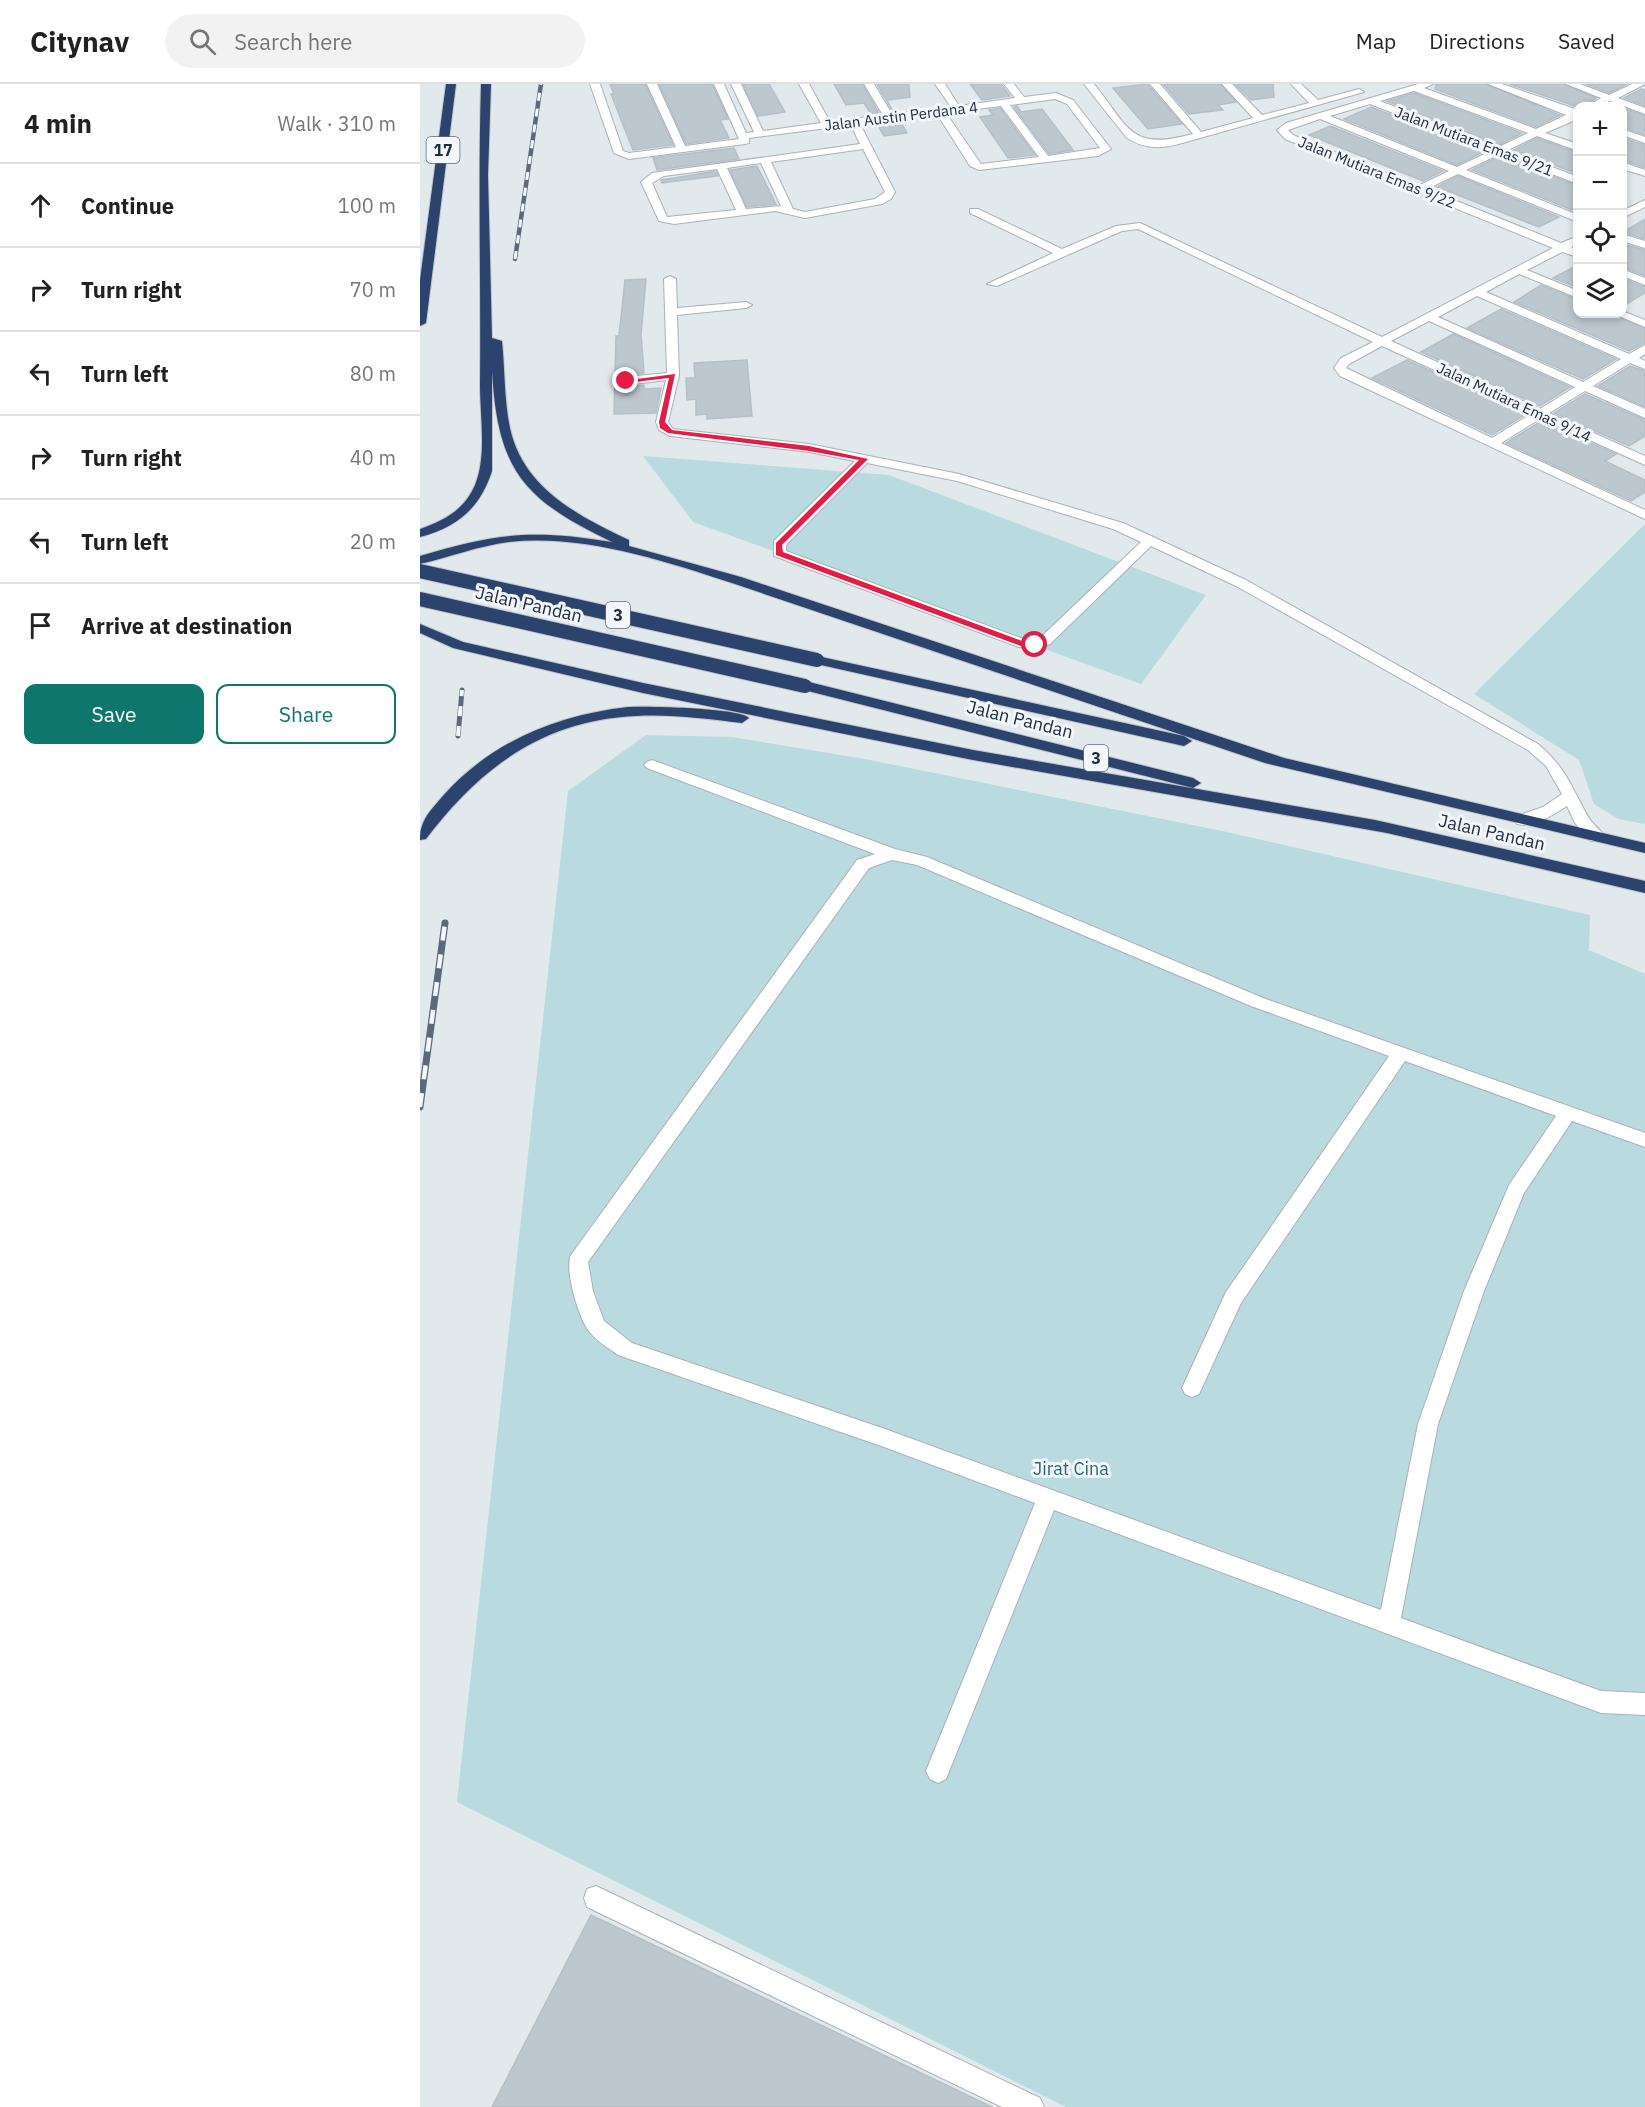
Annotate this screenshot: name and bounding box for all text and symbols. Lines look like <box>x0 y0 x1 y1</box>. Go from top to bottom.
search box <box>165 14 585 68</box>
text: Citynav <box>30 23 129 60</box>
icon: search <box>186 25 219 58</box>
text: Search here <box>234 27 352 56</box>
text: Map <box>1356 27 1396 55</box>
text: Directions <box>1429 27 1525 55</box>
text: Saved <box>1558 27 1615 55</box>
street label: Jalan Austin Perdana 4 <box>823 97 979 135</box>
street label: Jalan Mutiara Emas 9/21 <box>1392 102 1556 180</box>
map controls <box>1573 102 1627 318</box>
button: + <box>1573 102 1627 156</box>
text: 4 min <box>24 106 92 140</box>
text: Walk · 310 m <box>278 110 396 137</box>
street label: Jalan Mutiara Emas 9/22 <box>1296 132 1458 212</box>
road number: 17 <box>427 137 460 163</box>
button: − <box>1573 156 1627 210</box>
icon: ahead <box>24 189 57 222</box>
text: Continue <box>81 191 174 220</box>
text: 100 m <box>338 192 396 219</box>
button: locate <box>1573 210 1627 264</box>
button: layers <box>1573 264 1627 318</box>
icon: right <box>24 273 57 306</box>
text: Turn right <box>81 275 182 304</box>
text: 70 m <box>350 276 396 303</box>
icon: left <box>24 357 57 390</box>
street label: Jalan Mutiara Emas 9/14 <box>1434 358 1594 446</box>
text: Turn left <box>81 359 169 388</box>
text: 80 m <box>350 360 396 387</box>
route end <box>612 367 638 393</box>
icon: right <box>24 441 57 474</box>
text: Turn right <box>81 443 182 472</box>
text: 40 m <box>350 444 396 471</box>
icon: left <box>24 525 57 558</box>
text: Turn left <box>81 527 169 556</box>
text: 20 m <box>350 528 396 555</box>
street label: Jalan Pandan <box>473 581 585 627</box>
road number: 3 <box>606 602 630 628</box>
icon: arrive <box>24 609 57 642</box>
text: Arrive at destination <box>81 611 292 640</box>
route start <box>1021 631 1047 657</box>
button: Save <box>24 684 204 744</box>
button: Share <box>216 684 396 744</box>
street label: Jalan Pandan <box>965 695 1075 743</box>
road number: 3 <box>1084 745 1108 771</box>
street label: Jalan Pandan <box>1436 809 1548 855</box>
park label: Jirat Cina <box>1033 1457 1109 1480</box>

